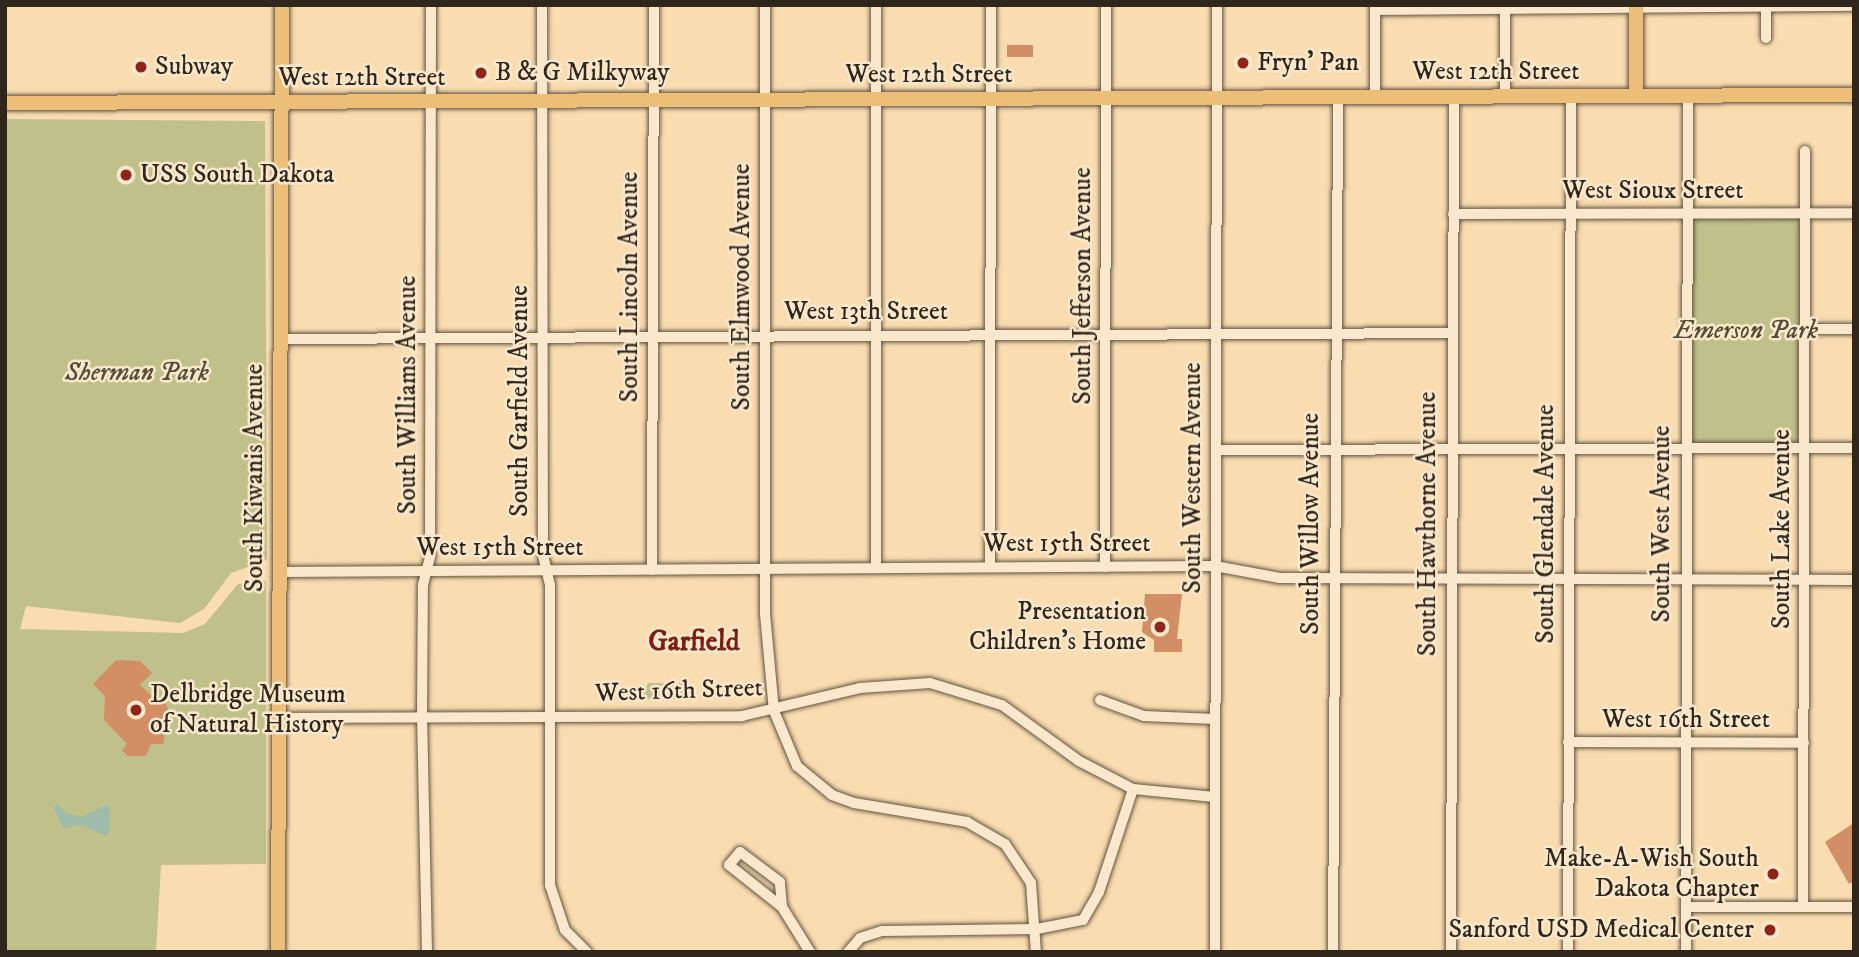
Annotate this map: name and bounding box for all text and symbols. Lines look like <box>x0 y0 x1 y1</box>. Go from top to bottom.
place label: Fryn' Pan <box>1257 47 1359 79</box>
place label: Subway <box>155 51 233 83</box>
marker: Fryn' Pan <box>1235 55 1251 71</box>
street label: West 12th Street <box>1412 56 1580 88</box>
place label: B & G Milkyway <box>495 57 670 89</box>
marker: Subway <box>133 59 149 75</box>
street label: West 12th Street <box>845 59 1013 91</box>
street label: West 12th Street <box>278 62 446 94</box>
marker: B & G Milkyway <box>473 65 489 81</box>
place label: USS South Dakota <box>140 159 334 191</box>
street label: South Elmwood Avenue <box>726 163 758 411</box>
marker: USS South Dakota <box>118 167 134 183</box>
street label: South Jefferson Avenue <box>1067 167 1099 405</box>
street label: South Lincoln Avenue <box>614 172 646 402</box>
street label: West Sioux Street <box>1562 175 1744 207</box>
street label: South Williams Avenue <box>392 276 424 514</box>
street label: South Garfield Avenue <box>504 285 536 517</box>
street label: West 13th Street <box>784 296 948 328</box>
park label: Emerson Park <box>1674 315 1818 347</box>
park label: Sherman Park <box>65 357 209 389</box>
street label: South Western Avenue <box>1177 362 1209 594</box>
street label: South Kiwanis Avenue <box>239 364 271 592</box>
street label: South Hawthorne Avenue <box>1412 392 1444 656</box>
street label: South Glendale Avenue <box>1530 404 1562 644</box>
street label: South Willow Avenue <box>1295 413 1327 635</box>
street label: South West Avenue <box>1646 425 1678 623</box>
street label: South Lake Avenue <box>1766 429 1798 629</box>
street label: West 15th Street <box>983 528 1151 560</box>
street label: West 15th Street <box>416 532 584 564</box>
place label: Presentation Children's Home <box>969 596 1146 658</box>
marker: Presentation Children's Home <box>1152 619 1168 635</box>
district label: Garfield <box>648 625 740 659</box>
street label: West 16th Street <box>595 672 763 710</box>
place label: Delbridge Museum of Natural History <box>150 679 346 740</box>
marker: Delbridge Museum of Natural History <box>128 702 144 718</box>
street label: West 16th Street <box>1602 704 1770 736</box>
place label: Make-A-Wish South Dakota Chapter <box>1544 843 1759 904</box>
marker: Make-A-Wish South Dakota Chapter <box>1765 866 1781 882</box>
place label: Sanford USD Medical Center <box>1448 914 1754 946</box>
marker: Sanford USD Medical Center <box>1760 920 1780 940</box>

